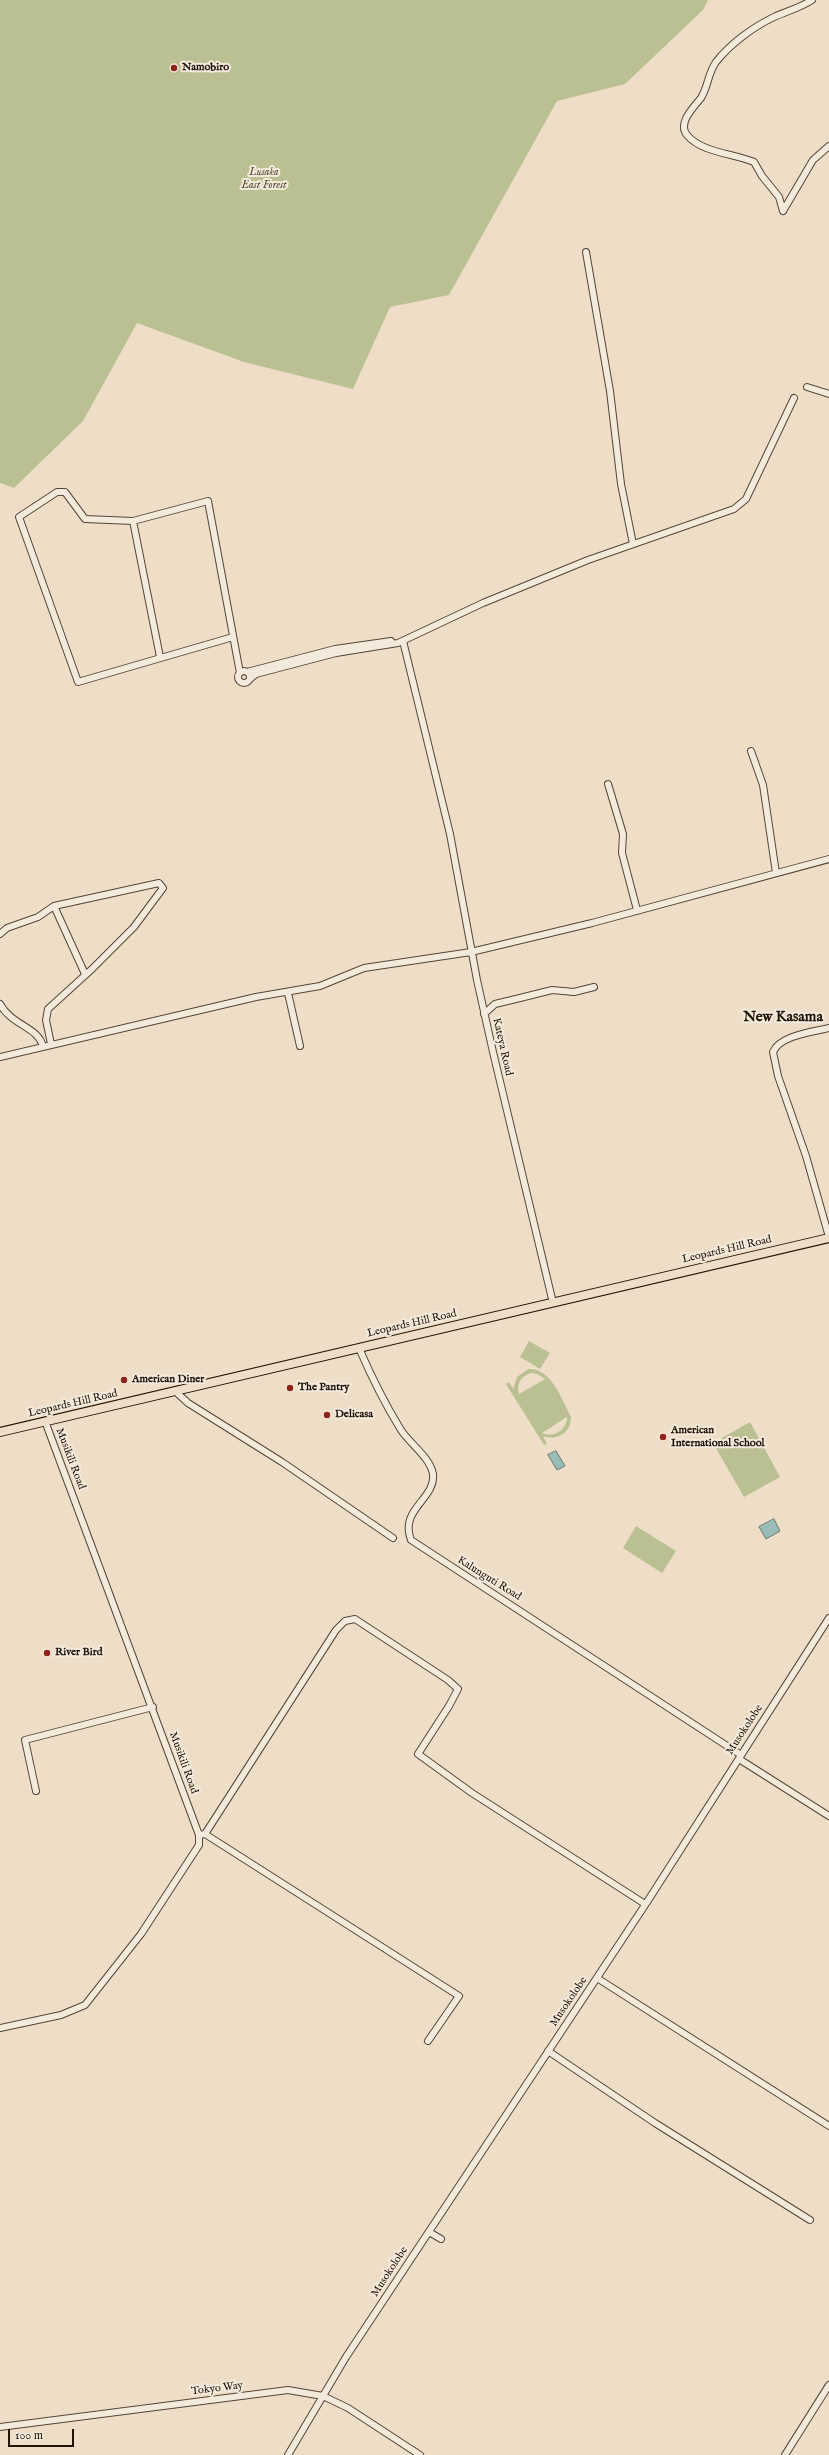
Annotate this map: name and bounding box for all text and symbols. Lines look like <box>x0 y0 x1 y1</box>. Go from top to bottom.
place label: Namobiro <box>182 61 229 75</box>
marker: Namobiro <box>169 63 179 73</box>
park label: Lusaka East Forest <box>241 166 287 192</box>
district label: New Kasama <box>743 1009 823 1027</box>
street label: Kateya Road <box>489 1017 515 1077</box>
street label: Leopards Hill Road <box>681 1233 773 1267</box>
street label: Leopards Hill Road <box>366 1307 458 1341</box>
place label: American Diner <box>132 1373 204 1387</box>
marker: American Diner <box>119 1375 129 1385</box>
place label: The Pantry <box>298 1381 349 1395</box>
marker: The Pantry <box>285 1383 295 1393</box>
street label: Leopards Hill Road <box>27 1387 119 1421</box>
place label: Delicasa <box>335 1408 373 1422</box>
marker: Delicasa <box>322 1410 332 1420</box>
place label: American International School <box>671 1424 765 1450</box>
street label: Musikili Road <box>52 1426 88 1492</box>
marker: American International School <box>658 1432 668 1442</box>
street label: Kalunguti Road <box>455 1554 523 1604</box>
place label: River Bird <box>55 1646 103 1660</box>
marker: River Bird <box>42 1648 52 1658</box>
street label: Musokolobe <box>724 1702 766 1758</box>
street label: Musikili Road <box>166 1730 200 1796</box>
street label: Musokolobe <box>548 1975 590 2029</box>
street label: Musokolobe <box>369 2244 411 2300</box>
street label: Tokyo Way <box>190 2379 244 2399</box>
scale bar <box>10 2421 76 2447</box>
text: 100 m <box>15 2428 43 2443</box>

